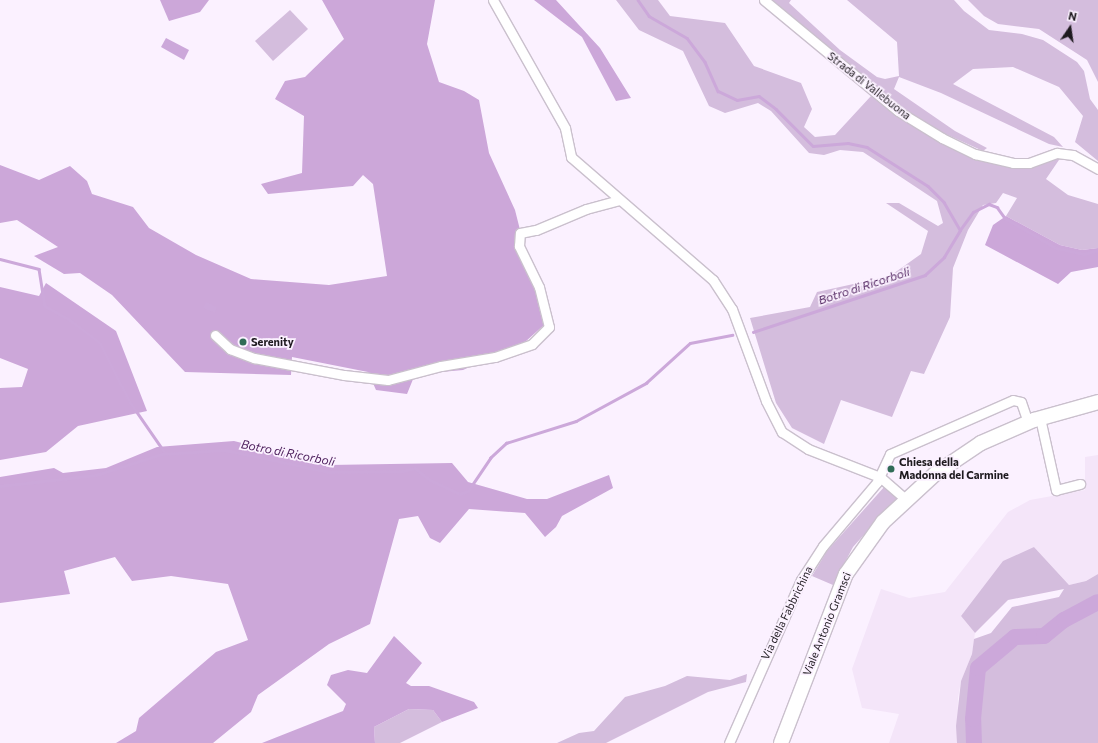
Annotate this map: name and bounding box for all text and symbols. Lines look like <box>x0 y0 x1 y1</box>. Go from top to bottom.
north arrow <box>1050 8 1090 48</box>
text: N <box>1067 9 1078 23</box>
street label: Strada di Vallebuona <box>825 49 913 123</box>
water label: Botro di Ricorboli <box>816 264 912 308</box>
place label: Serenity <box>251 335 294 349</box>
marker: Serenity <box>238 337 248 347</box>
water label: Botro di Ricorboli <box>240 437 336 469</box>
place label: Chiesa della Madonna del Carmine <box>899 456 1009 482</box>
marker: Chiesa della Madonna del Carmine <box>886 464 896 474</box>
street label: Via della Fabbrichina <box>759 564 815 662</box>
street label: Viale Antonio Gramsci <box>800 570 854 678</box>

